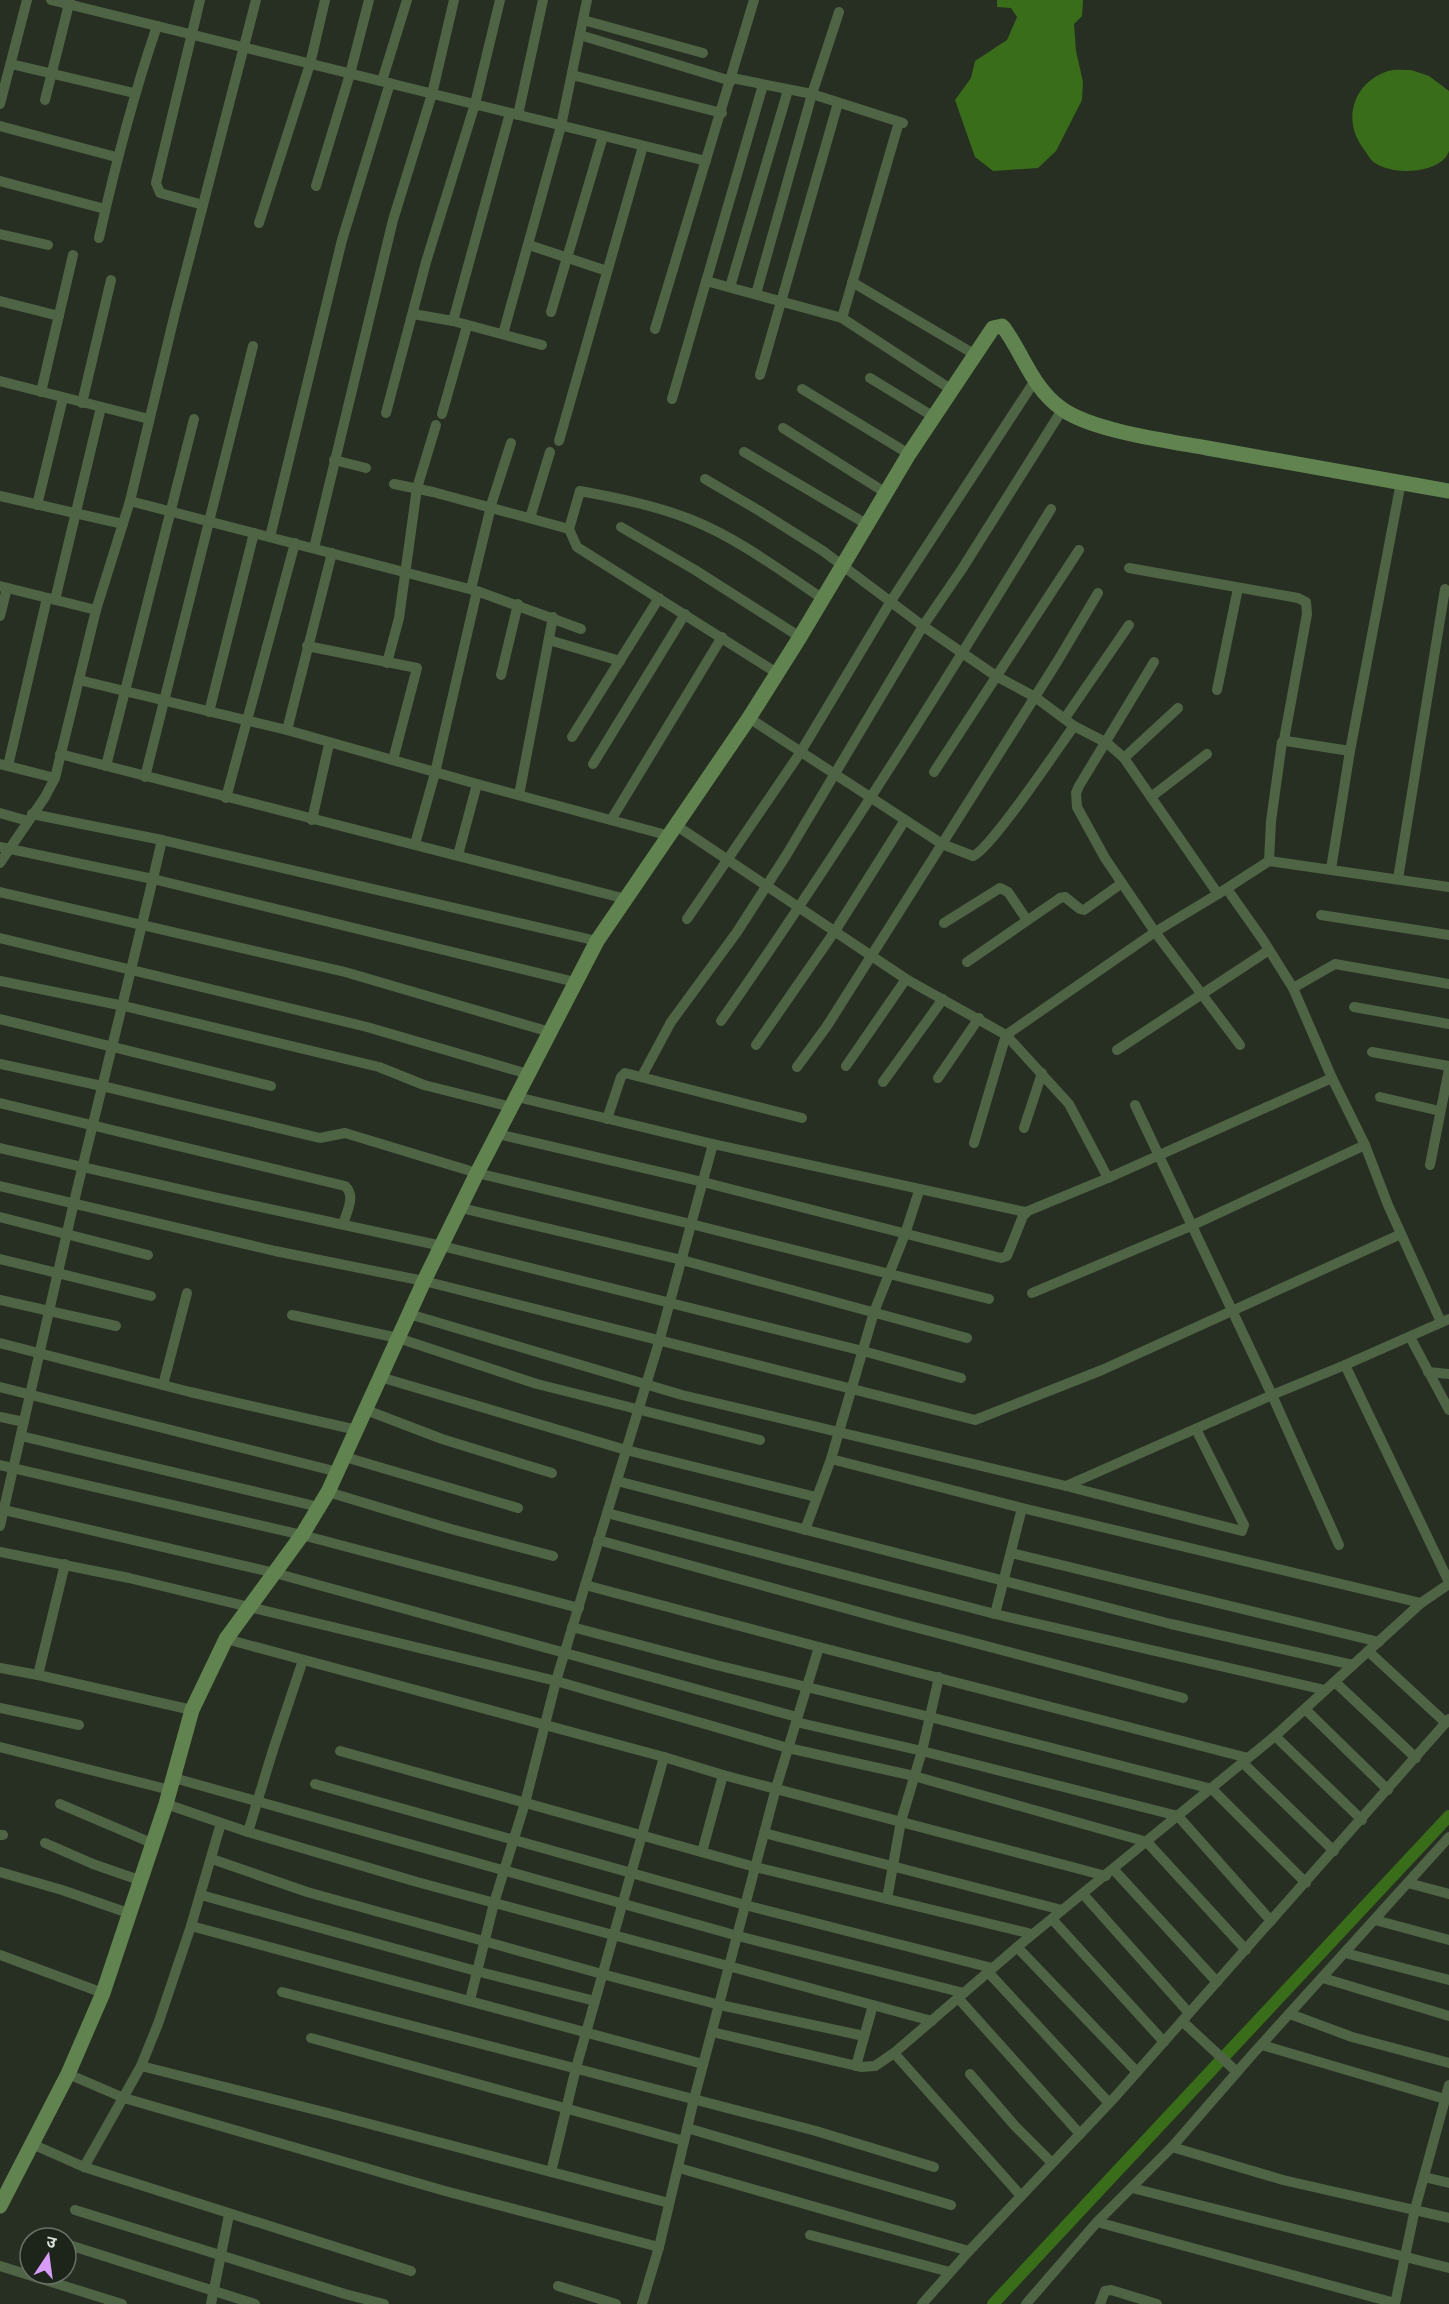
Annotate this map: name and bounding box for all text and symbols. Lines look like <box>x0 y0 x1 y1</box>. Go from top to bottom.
north arrow <box>18 2226 78 2286</box>
text: उ <box>45 2232 59 2252</box>

